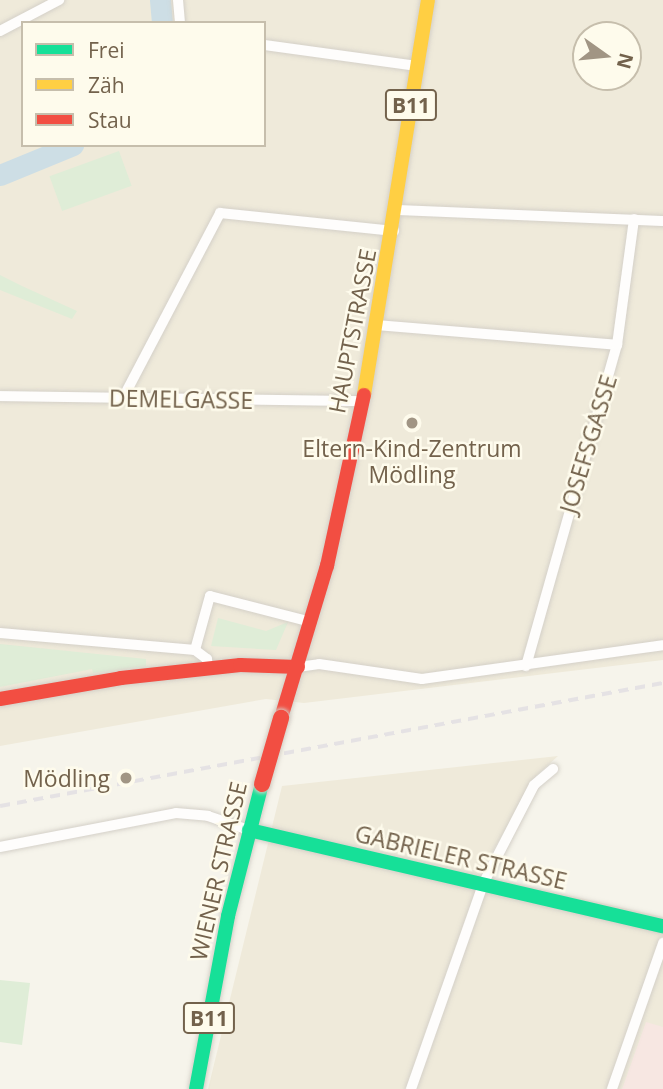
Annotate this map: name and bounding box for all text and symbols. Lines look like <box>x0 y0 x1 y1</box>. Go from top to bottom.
legend <box>21 21 266 147</box>
north arrow <box>572 21 642 91</box>
text: Frei <box>88 36 125 64</box>
text: N <box>611 50 640 72</box>
text: Zäh <box>88 71 125 99</box>
road number: B11 <box>385 88 437 122</box>
text: Stau <box>88 106 132 134</box>
street label: HAUPTSTRASSE <box>323 247 381 415</box>
street label: JOSEFSGASSE <box>554 371 622 517</box>
street label: DEMELGASSE <box>109 384 253 414</box>
marker: Eltern-Kind-Zentrum Mödling <box>404 415 420 431</box>
place label: Eltern-Kind-Zentrum Mödling <box>302 434 522 488</box>
place label: Mödling <box>23 764 110 792</box>
marker: Mödling <box>116 768 136 788</box>
street label: WIENER STRASSE <box>184 779 252 963</box>
street label: GABRIELER STRASSE <box>352 819 570 895</box>
road number: B11 <box>183 1000 235 1036</box>

